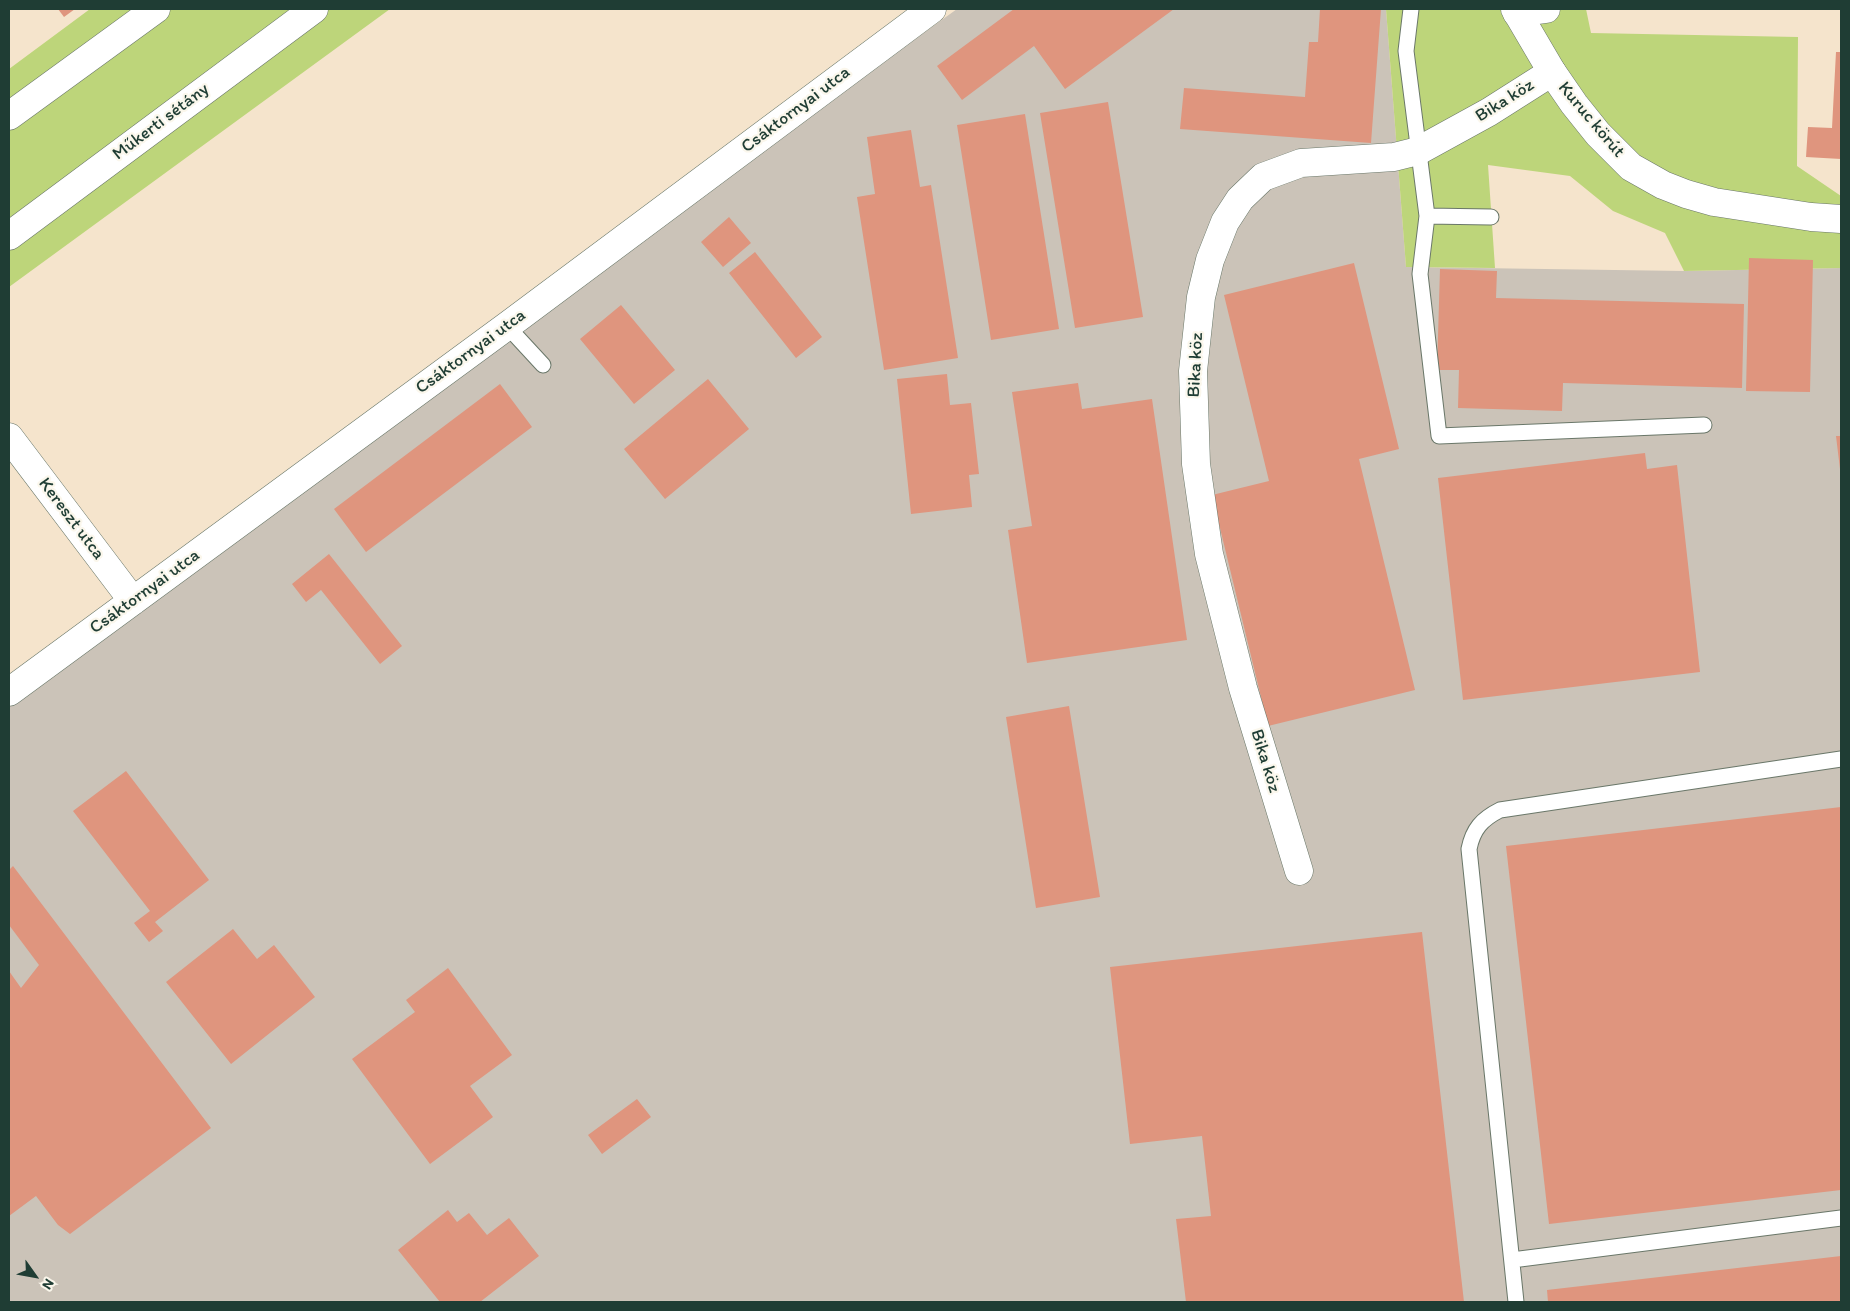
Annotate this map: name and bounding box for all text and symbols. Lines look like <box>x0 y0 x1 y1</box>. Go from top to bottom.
street label: Csáktornyai utca <box>737 62 855 158</box>
street label: Bika köz <box>1472 75 1538 127</box>
street label: Kuruc körút <box>1553 78 1629 162</box>
street label: Műkerti sétány <box>108 79 214 165</box>
street label: Csáktornyai utca <box>412 305 530 399</box>
street label: Bika köz <box>1184 332 1208 398</box>
street label: Kereszt utca <box>33 474 109 564</box>
street label: Csáktornyai utca <box>86 545 204 639</box>
street label: Bika köz <box>1245 727 1285 795</box>
north arrow <box>10 1251 60 1301</box>
text: N <box>38 1276 58 1293</box>

